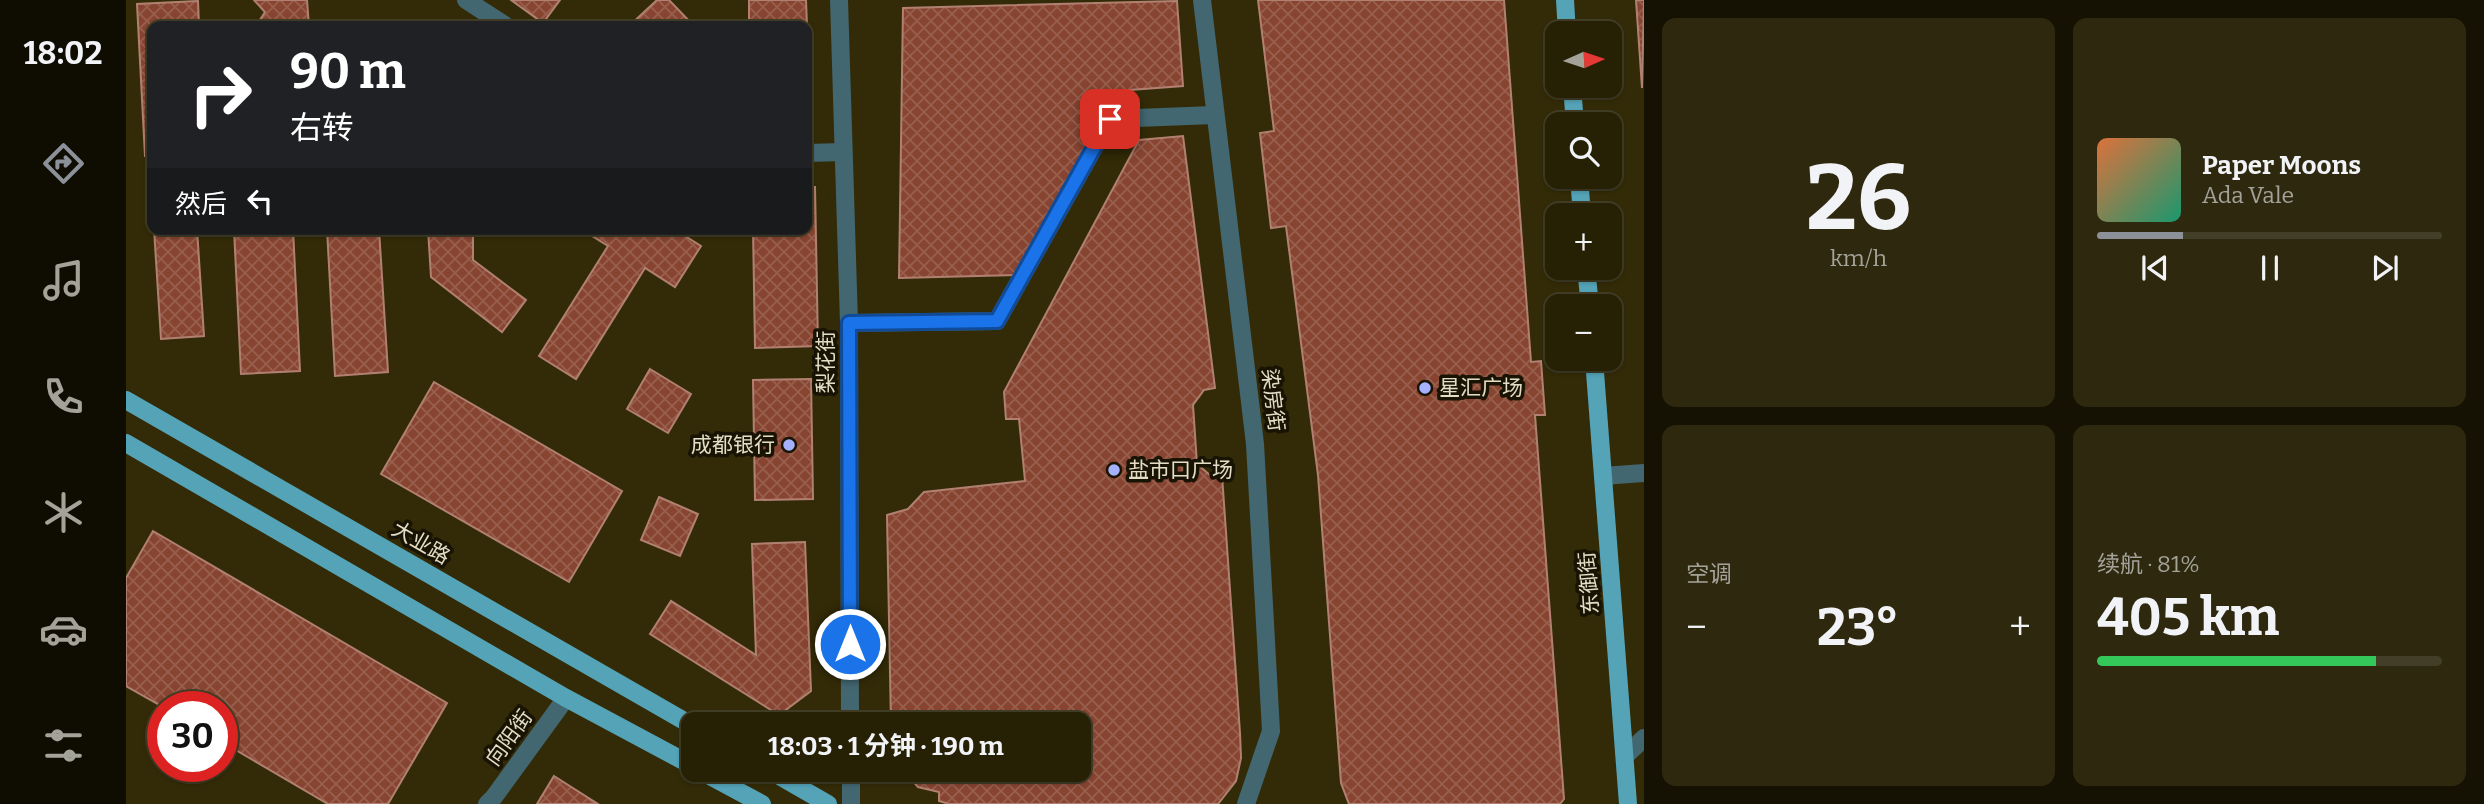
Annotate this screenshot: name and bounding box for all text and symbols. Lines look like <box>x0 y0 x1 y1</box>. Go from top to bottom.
north arrow <box>1545 21 1622 98</box>
map controls <box>1545 21 1622 371</box>
text: 18:02 <box>24 34 102 72</box>
text: 90 m <box>290 42 406 101</box>
icon: right <box>175 49 266 140</box>
pin <box>1080 89 1140 149</box>
icon: arrive <box>1091 100 1129 138</box>
text: 右转 <box>290 109 354 147</box>
button: search <box>1545 112 1622 189</box>
icon: directions <box>39 139 88 188</box>
text: 26 <box>1806 144 1911 253</box>
text: Paper Moons <box>2202 150 2361 181</box>
text: Ada Vale <box>2202 181 2294 209</box>
icon: left <box>241 182 279 220</box>
text: 然后 <box>175 189 227 220</box>
button: + <box>1545 203 1622 280</box>
text: km/h <box>1830 244 1887 272</box>
icon: previous <box>2136 249 2174 287</box>
icon: pause <box>2251 249 2289 287</box>
icon: next <box>2366 249 2404 287</box>
icon: music <box>39 256 88 305</box>
button: − <box>1545 294 1622 371</box>
street label: 梨花街 <box>813 331 839 394</box>
street label: 染房街 <box>1256 367 1290 433</box>
icon: phone <box>39 372 88 421</box>
place label: 星汇广场 <box>1439 375 1523 401</box>
marker: 星汇广场 <box>1417 380 1433 396</box>
place label: 成都银行 <box>691 432 775 458</box>
marker: 成都银行 <box>781 437 797 453</box>
place label: 盐市口广场 <box>1128 457 1233 483</box>
marker: 盐市口广场 <box>1106 462 1122 478</box>
icon: climate <box>39 488 88 537</box>
street label: 大业路 <box>387 516 455 570</box>
text: 续航 · 81% <box>2097 550 2200 578</box>
street label: 东御街 <box>1574 551 1604 615</box>
text: 空调 <box>1686 560 1732 588</box>
text: 405 km <box>2097 586 2279 649</box>
text: 23° <box>1817 596 1899 659</box>
text: − <box>1686 604 1707 650</box>
text: + <box>2009 604 2031 650</box>
icon: car <box>39 605 88 654</box>
position arrow <box>813 607 887 681</box>
speed limit sign: 30 <box>147 691 238 782</box>
street label: 向阳街 <box>480 705 538 771</box>
icon: filters <box>39 721 88 770</box>
text: 18:03 · 1 分钟 · 190 m <box>768 731 1004 762</box>

